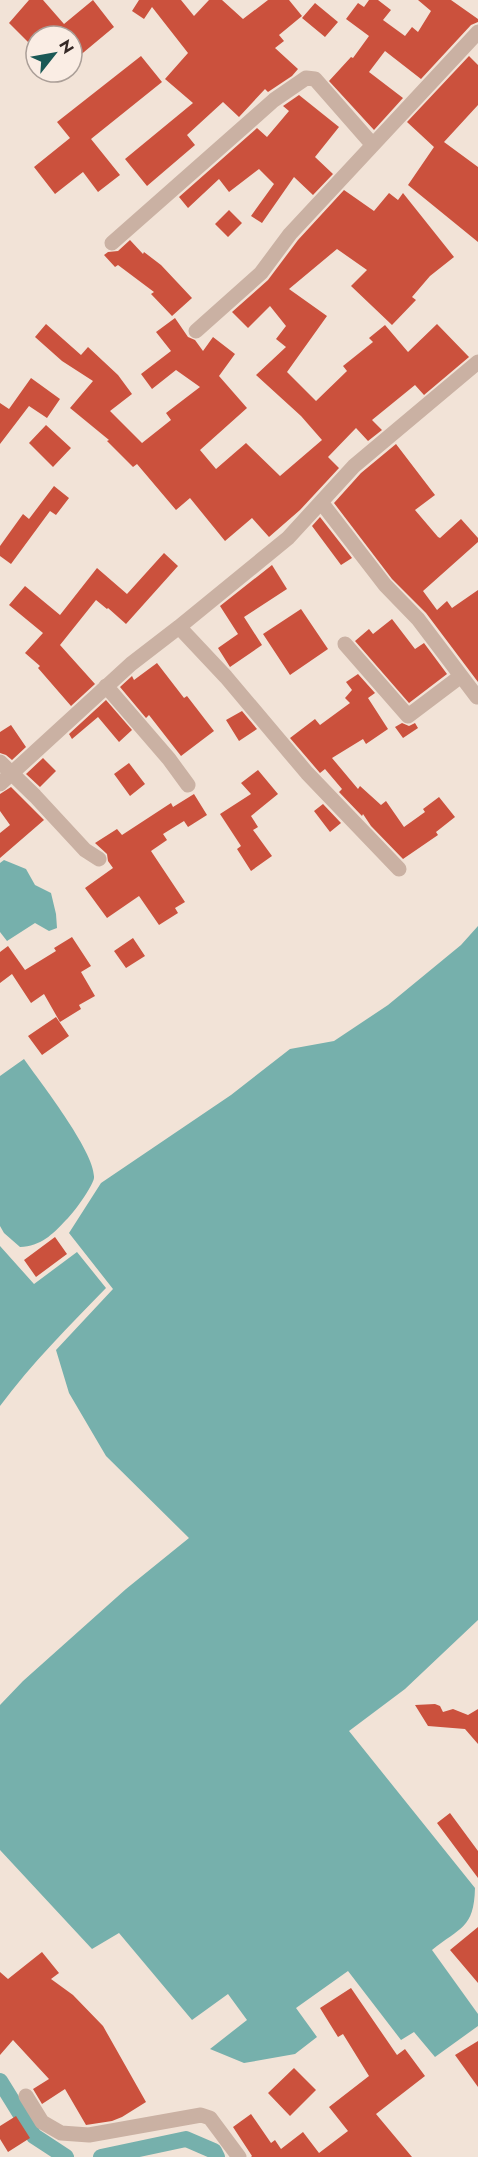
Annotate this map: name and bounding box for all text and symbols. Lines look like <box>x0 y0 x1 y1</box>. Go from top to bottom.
north arrow <box>24 24 84 84</box>
text: N <box>53 35 80 58</box>

